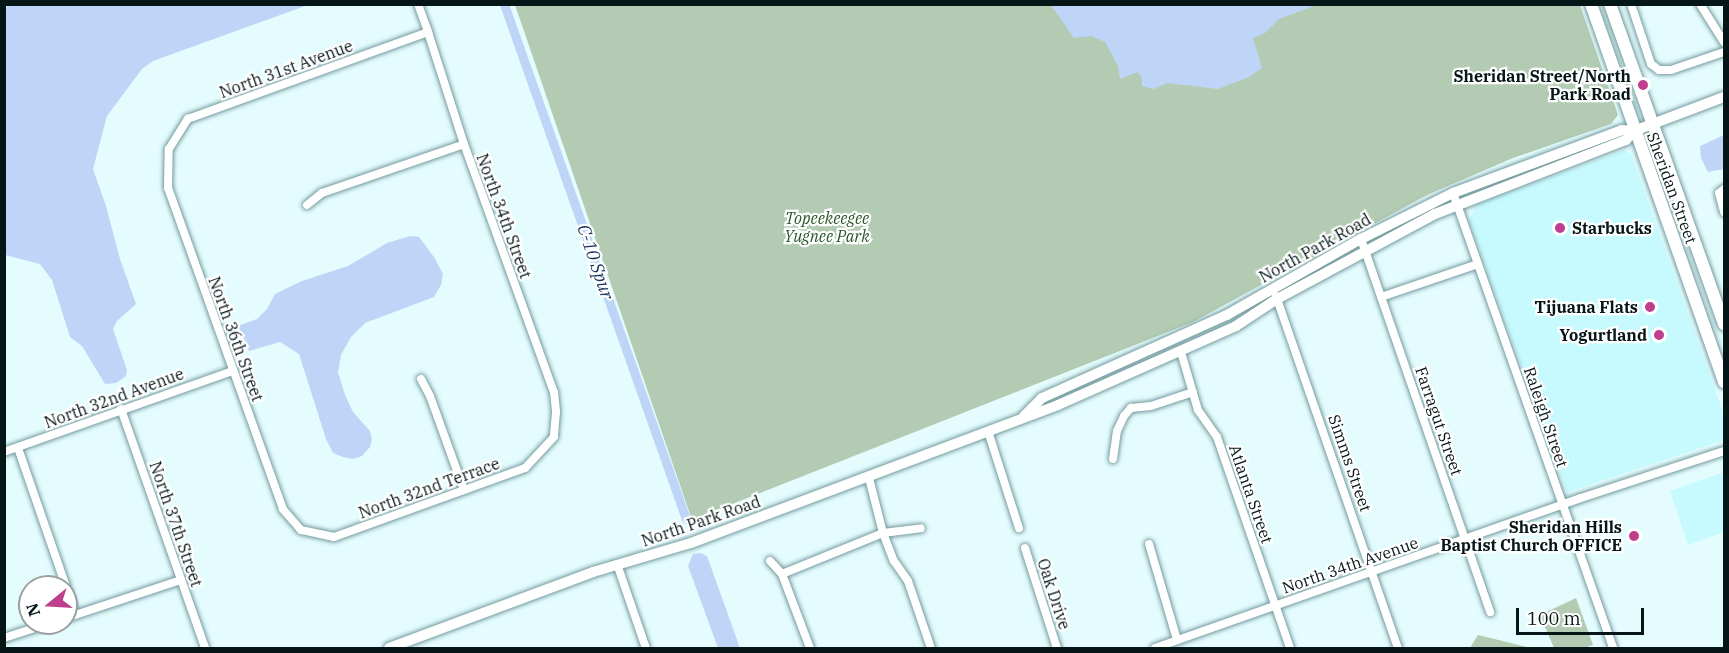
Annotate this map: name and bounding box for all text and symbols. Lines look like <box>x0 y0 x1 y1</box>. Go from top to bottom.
street label: North 31st Avenue <box>217 36 355 102</box>
place label: Sheridan Street/North Park Road <box>1453 66 1631 104</box>
marker: Sheridan Street/North Park Road <box>1636 78 1650 92</box>
street label: Sheridan Street <box>1643 130 1701 246</box>
street label: North 34th Street <box>472 151 536 281</box>
park label: Topeekeegee Yugnee Park <box>784 208 870 246</box>
street label: North Park Road <box>1256 209 1374 287</box>
place label: Starbucks <box>1572 218 1652 238</box>
marker: Starbucks <box>1553 221 1567 235</box>
water label: C-10 Spur <box>572 222 618 302</box>
street label: North 36th Street <box>204 274 268 404</box>
place label: Tijuana Flats <box>1535 297 1638 317</box>
marker: Tijuana Flats <box>1643 300 1657 314</box>
place label: Yogurtland <box>1559 325 1647 345</box>
marker: Yogurtland <box>1652 328 1666 342</box>
street label: North 32nd Avenue <box>42 364 186 432</box>
street label: Farragut Street <box>1411 364 1467 478</box>
street label: Raleigh Street <box>1520 364 1572 470</box>
street label: Simms Street <box>1324 412 1376 514</box>
street label: Atlanta Street <box>1225 442 1277 546</box>
street label: North 32nd Terrace <box>356 454 502 522</box>
street label: North 37th Street <box>146 459 206 589</box>
street label: North Park Road <box>639 492 763 550</box>
place label: Sheridan Hills Baptist Church OFFICE <box>1440 517 1622 555</box>
marker: Sheridan Hills Baptist Church OFFICE <box>1627 529 1641 543</box>
street label: North 34th Avenue <box>1279 533 1421 597</box>
street label: Oak Drive <box>1033 556 1075 632</box>
north arrow <box>18 575 78 635</box>
scale bar <box>1519 596 1646 634</box>
text: N <box>21 601 44 619</box>
text: 100 m <box>1527 607 1581 630</box>

